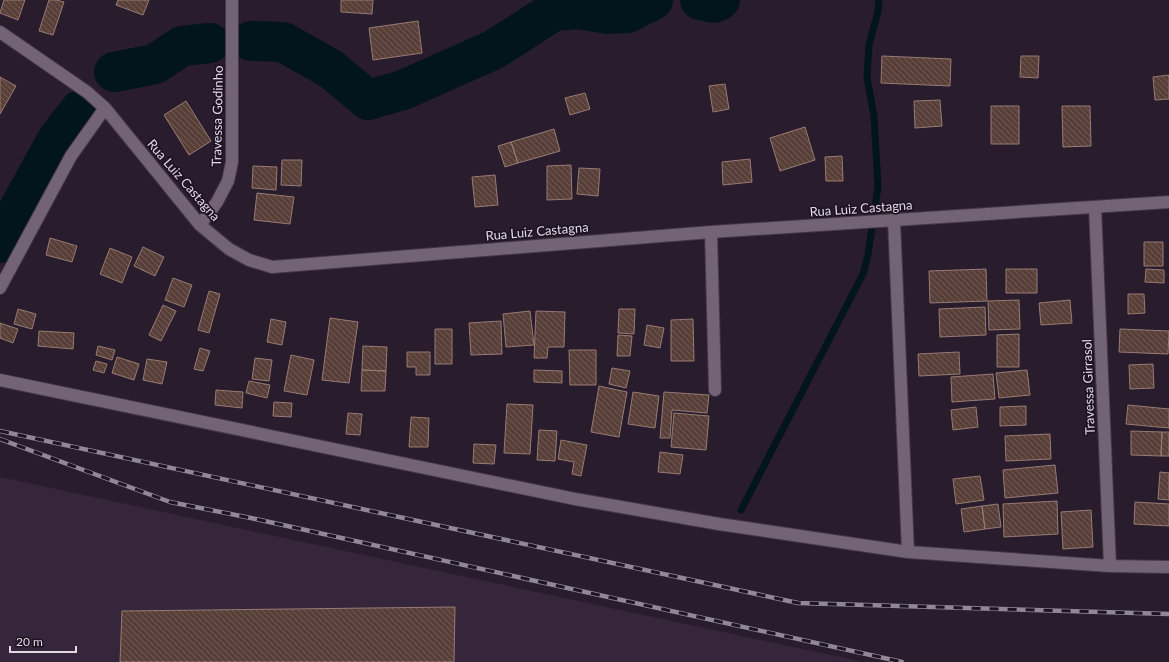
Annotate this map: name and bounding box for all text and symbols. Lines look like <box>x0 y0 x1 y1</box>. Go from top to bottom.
street label: Travessa Godinho <box>208 66 226 166</box>
street label: Rua Luiz Castagna <box>144 136 224 224</box>
street label: Rua Luiz Castagna <box>809 196 913 220</box>
street label: Rua Luiz Castagna <box>485 219 589 243</box>
street label: Travessa Girrasol <box>1078 339 1098 435</box>
scale bar <box>10 628 76 654</box>
text: 20 m <box>16 634 43 649</box>

